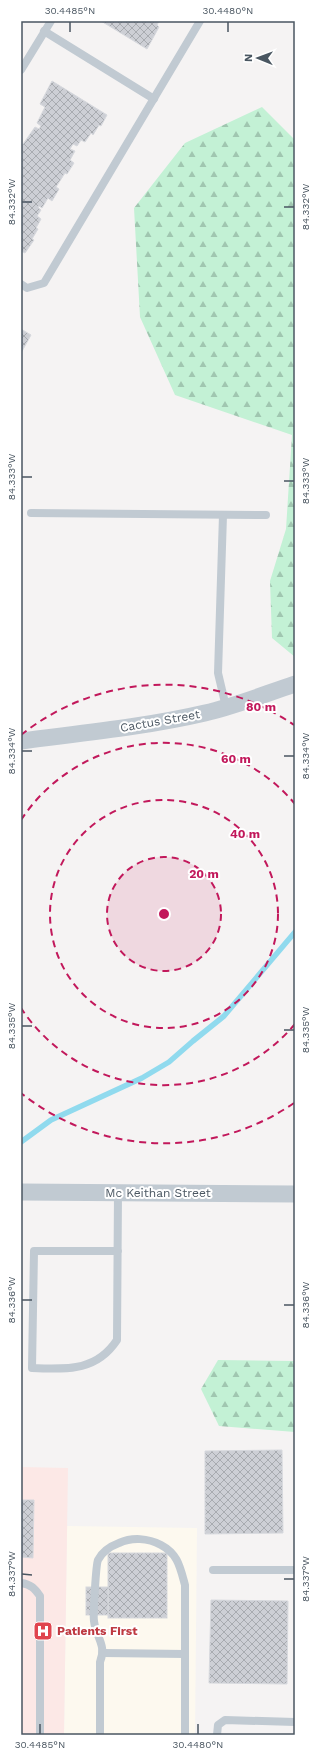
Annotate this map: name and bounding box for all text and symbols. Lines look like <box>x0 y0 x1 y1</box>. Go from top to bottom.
text: 30.4485°N <box>45 5 95 16</box>
text: 30.4480°N <box>203 5 253 16</box>
north arrow <box>238 38 278 78</box>
text: N <box>242 54 255 62</box>
text: 84.332°W <box>6 178 17 225</box>
text: 84.332°W <box>300 183 311 230</box>
text: 84.333°W <box>6 453 17 500</box>
text: 84.333°W <box>300 457 311 504</box>
text: 80 m <box>246 700 276 714</box>
street label: Cactus Street <box>119 707 201 735</box>
text: 84.334°W <box>6 727 17 774</box>
text: 84.334°W <box>300 732 311 779</box>
text: 60 m <box>221 752 251 766</box>
text: 40 m <box>230 827 260 841</box>
text: 20 m <box>189 867 219 881</box>
centre of rings <box>157 907 171 921</box>
text: 84.335°W <box>6 1002 17 1049</box>
text: 84.335°W <box>300 1006 311 1053</box>
street label: Mc Keithan Street <box>105 1186 211 1200</box>
text: 84.336°W <box>6 1276 17 1323</box>
text: 84.336°W <box>300 1281 311 1328</box>
text: 84.337°W <box>6 1551 17 1597</box>
text: 84.337°W <box>300 1556 311 1602</box>
hospital icon: Patients First <box>32 1620 54 1642</box>
place label: Patients First <box>57 1624 138 1638</box>
text: 30.4485°N <box>15 1739 65 1750</box>
text: 30.4480°N <box>173 1739 223 1750</box>

